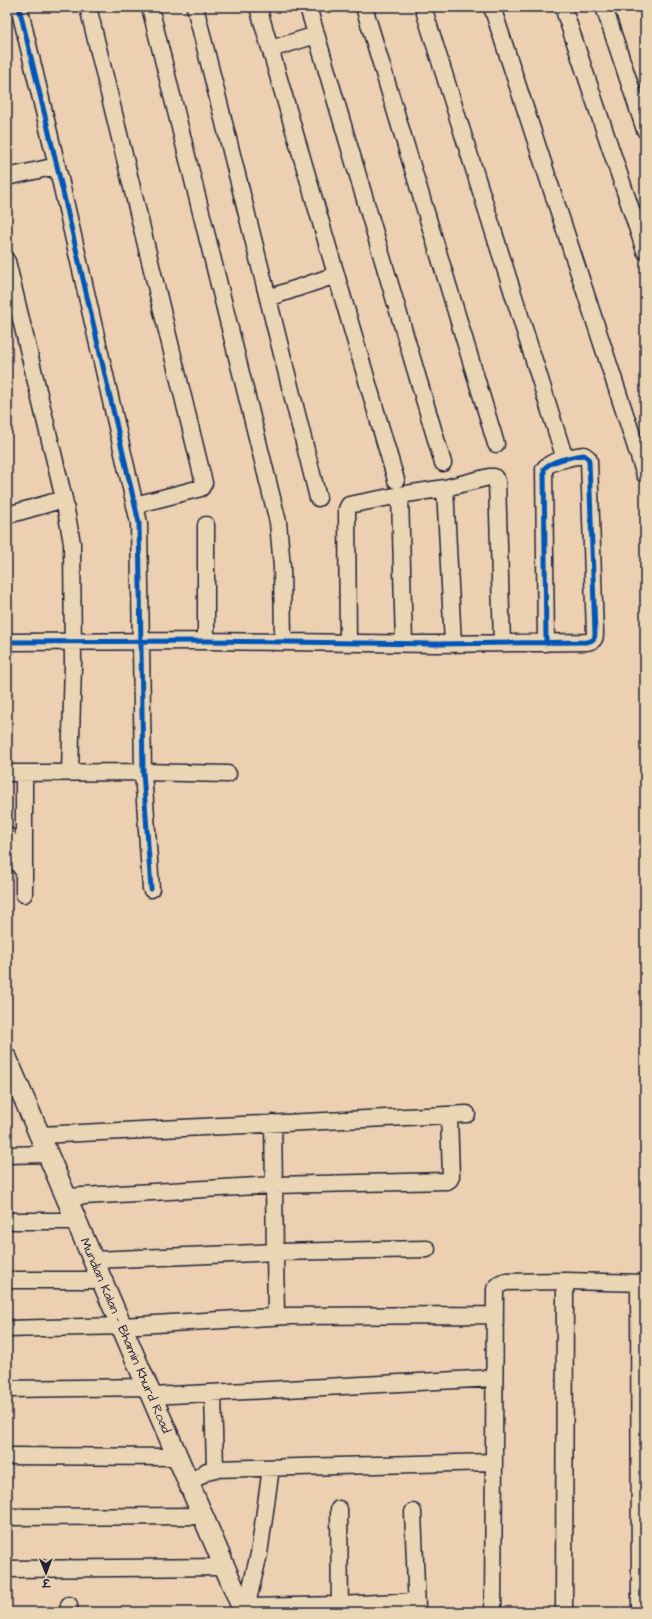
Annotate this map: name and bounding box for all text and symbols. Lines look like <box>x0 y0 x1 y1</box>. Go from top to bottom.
street label: Mundian Kalan - Bhamin Khurd Road <box>76 1235 176 1436</box>
north arrow <box>26 1553 66 1593</box>
text: उ <box>41 1575 51 1590</box>

